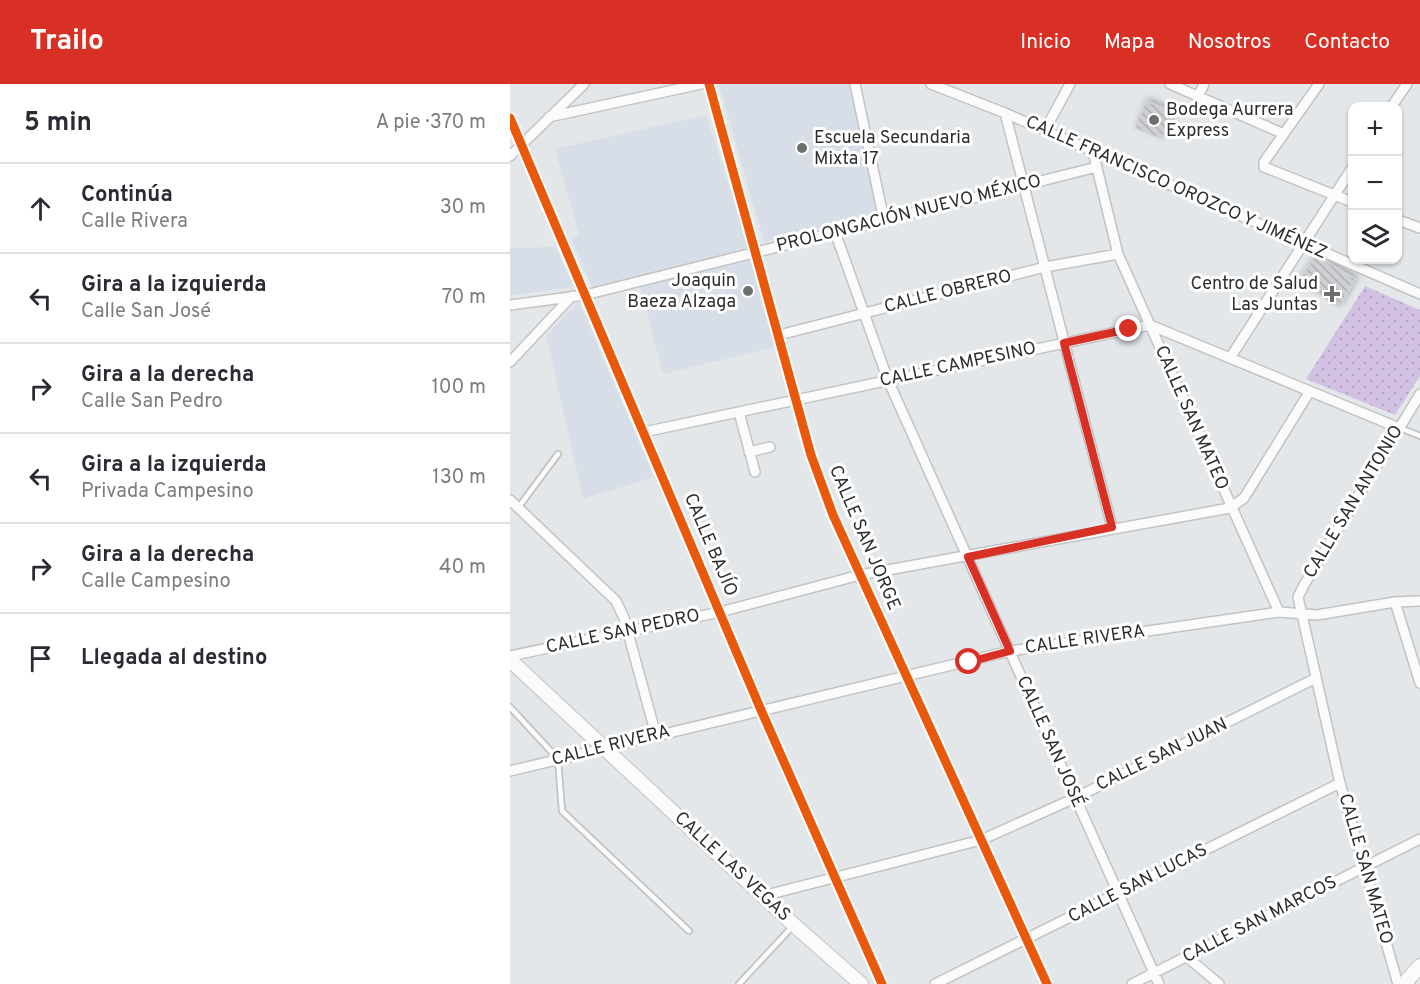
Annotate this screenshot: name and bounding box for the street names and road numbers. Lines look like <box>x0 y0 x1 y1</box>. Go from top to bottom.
street label: CALLE FRANCISCO OROZCO Y JIMÉNEZ <box>1022 109 1331 265</box>
street label: PROLONGACIÓN NUEVO MÉXICO <box>774 168 1044 258</box>
street label: CALLE OBRERO <box>882 265 1014 319</box>
street label: CALLE CAMPESINO <box>878 337 1038 393</box>
street label: CALLE SAN MATEO <box>1149 342 1233 494</box>
street label: CALLE SAN ANTONIO <box>1299 421 1409 583</box>
street label: CALLE SAN JORGE <box>823 462 905 614</box>
street label: CALLE BAJÍO <box>678 489 744 600</box>
street label: CALLE SAN PEDRO <box>544 604 702 660</box>
street label: CALLE RIVERA <box>1023 620 1147 660</box>
street label: CALLE SAN JOSÉ <box>1011 672 1091 811</box>
street label: CALLE SAN JUAN <box>1092 713 1232 797</box>
street label: CALLE RIVERA <box>549 720 673 772</box>
street label: CALLE SAN MATEO <box>1332 791 1398 947</box>
street label: CALLE LAS VEGAS <box>669 807 795 927</box>
street label: CALLE SAN LUCAS <box>1064 839 1212 929</box>
street label: CALLE SAN MARCOS <box>1179 871 1341 969</box>

